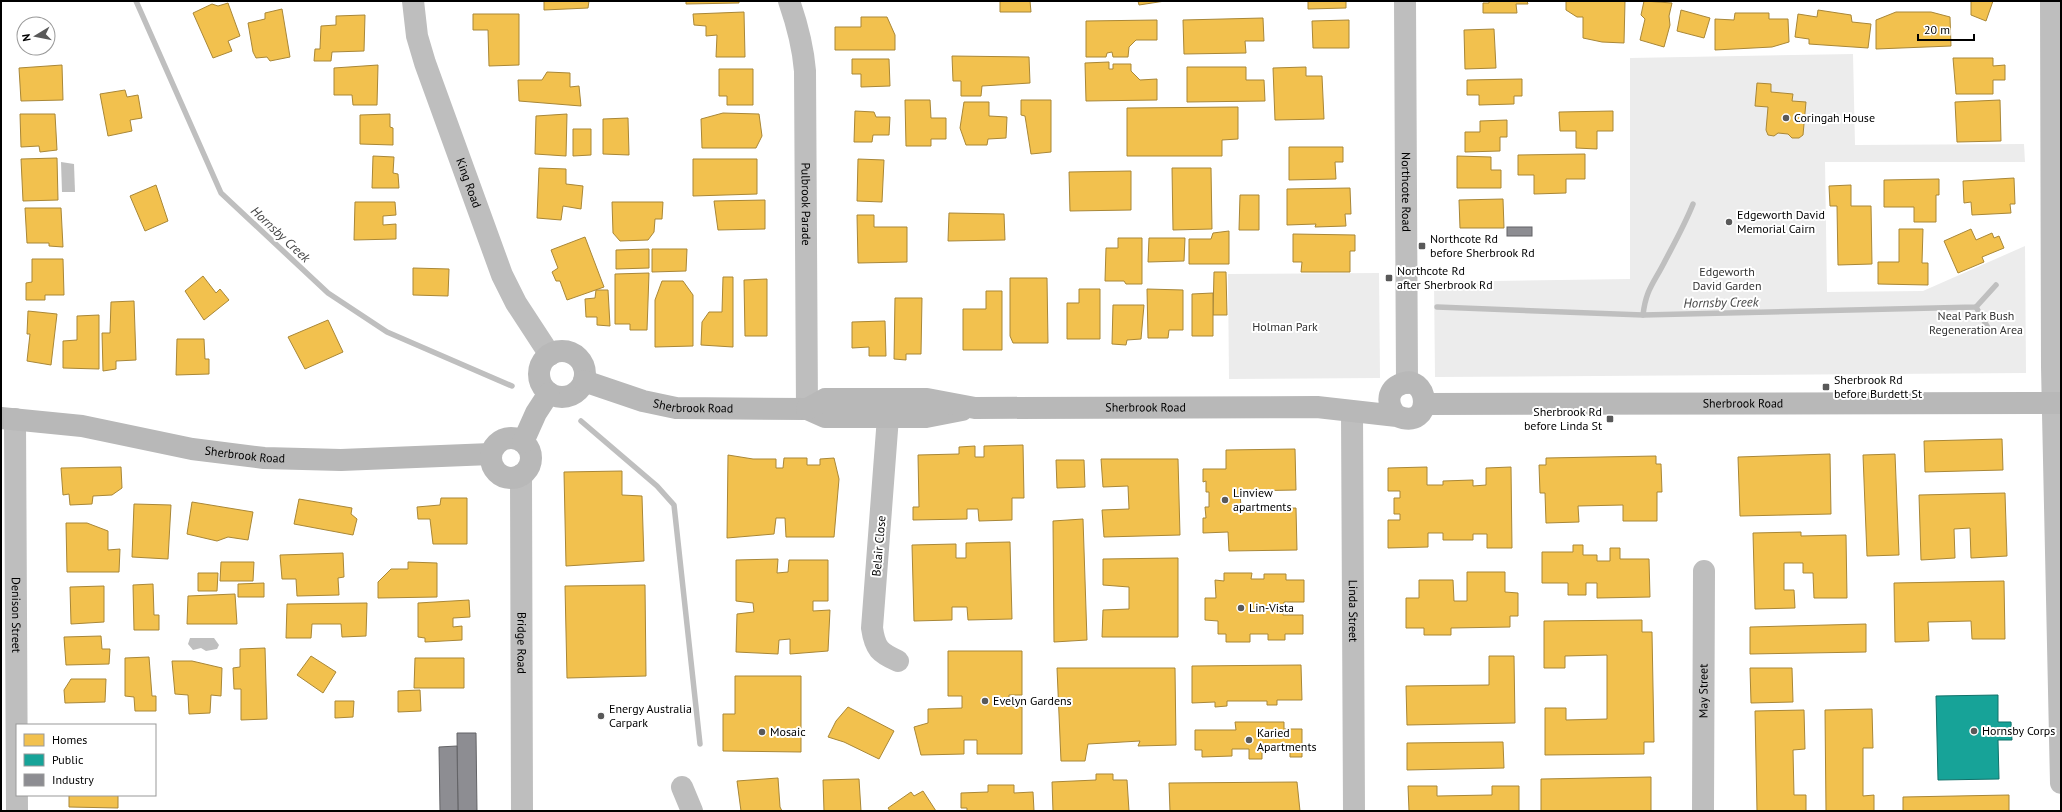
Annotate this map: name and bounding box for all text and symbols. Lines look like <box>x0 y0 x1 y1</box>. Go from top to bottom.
north arrow <box>16 16 56 56</box>
scale bar <box>1918 16 1974 42</box>
text: 20 m <box>1924 22 1950 37</box>
text: N <box>19 33 34 43</box>
place label: Coringah House <box>1794 110 1875 125</box>
marker: Coringah House <box>1781 113 1791 123</box>
street label: Northcote Road <box>1399 152 1414 232</box>
street label: King Road <box>453 156 485 210</box>
street label: Pulbrook Parade <box>799 162 814 246</box>
water label: Hornsby Creek <box>247 203 315 267</box>
place label: Edgeworth David Memorial Cairn <box>1737 207 1825 236</box>
marker: Edgeworth David Memorial Cairn <box>1724 217 1734 227</box>
place label: Northcote Rd before Sherbrook Rd <box>1430 231 1535 260</box>
marker: Northcote Rd before Sherbrook Rd <box>1417 241 1427 251</box>
place label: Northcote Rd after Sherbrook Rd <box>1397 263 1493 292</box>
park label: Edgeworth David Garden <box>1693 264 1761 293</box>
marker: Northcote Rd after Sherbrook Rd <box>1384 273 1394 283</box>
water label: Hornsby Creek <box>1683 293 1760 312</box>
park label: Neal Park Bush Regeneration Area <box>1929 308 2023 337</box>
park label: Holman Park <box>1252 319 1318 334</box>
place label: Sherbrook Rd before Burdett St <box>1834 372 1922 401</box>
marker: Sherbrook Rd before Burdett St <box>1821 382 1831 392</box>
street label: Sherbrook Road <box>652 395 733 415</box>
street label: Sherbrook Road <box>1703 395 1783 411</box>
street label: Sherbrook Road <box>1105 399 1186 415</box>
place label: Sherbrook Rd before Linda St <box>1524 404 1602 433</box>
marker: Sherbrook Rd before Linda St <box>1605 414 1615 424</box>
street label: Sherbrook Road <box>204 443 285 466</box>
place label: Linview apartments <box>1233 485 1291 514</box>
marker: Linview apartments <box>1220 495 1230 505</box>
street label: Belair Close <box>868 515 889 577</box>
street label: Denison Street <box>9 577 24 653</box>
street label: Linda Street <box>1346 580 1361 642</box>
place label: Lin-Vista <box>1249 600 1294 615</box>
marker: Lin-Vista <box>1236 603 1246 613</box>
street label: Bridge Road <box>514 612 530 674</box>
street label: May Street <box>1695 664 1711 718</box>
place label: Evelyn Gardens <box>993 693 1072 708</box>
marker: Evelyn Gardens <box>980 696 990 706</box>
place label: Energy Australia Carpark <box>609 701 692 730</box>
marker: Energy Australia Carpark <box>596 711 606 721</box>
place label: Hornsby Corps <box>1982 723 2055 738</box>
legend <box>16 724 156 796</box>
place label: Mosaic <box>770 724 806 739</box>
place label: Karied Apartments <box>1257 725 1317 754</box>
marker: Hornsby Corps <box>1969 726 1979 736</box>
marker: Mosaic <box>757 727 767 737</box>
text: Homes <box>52 732 87 747</box>
marker: Karied Apartments <box>1244 735 1254 745</box>
text: Public <box>52 752 84 767</box>
text: Industry <box>52 772 94 787</box>

